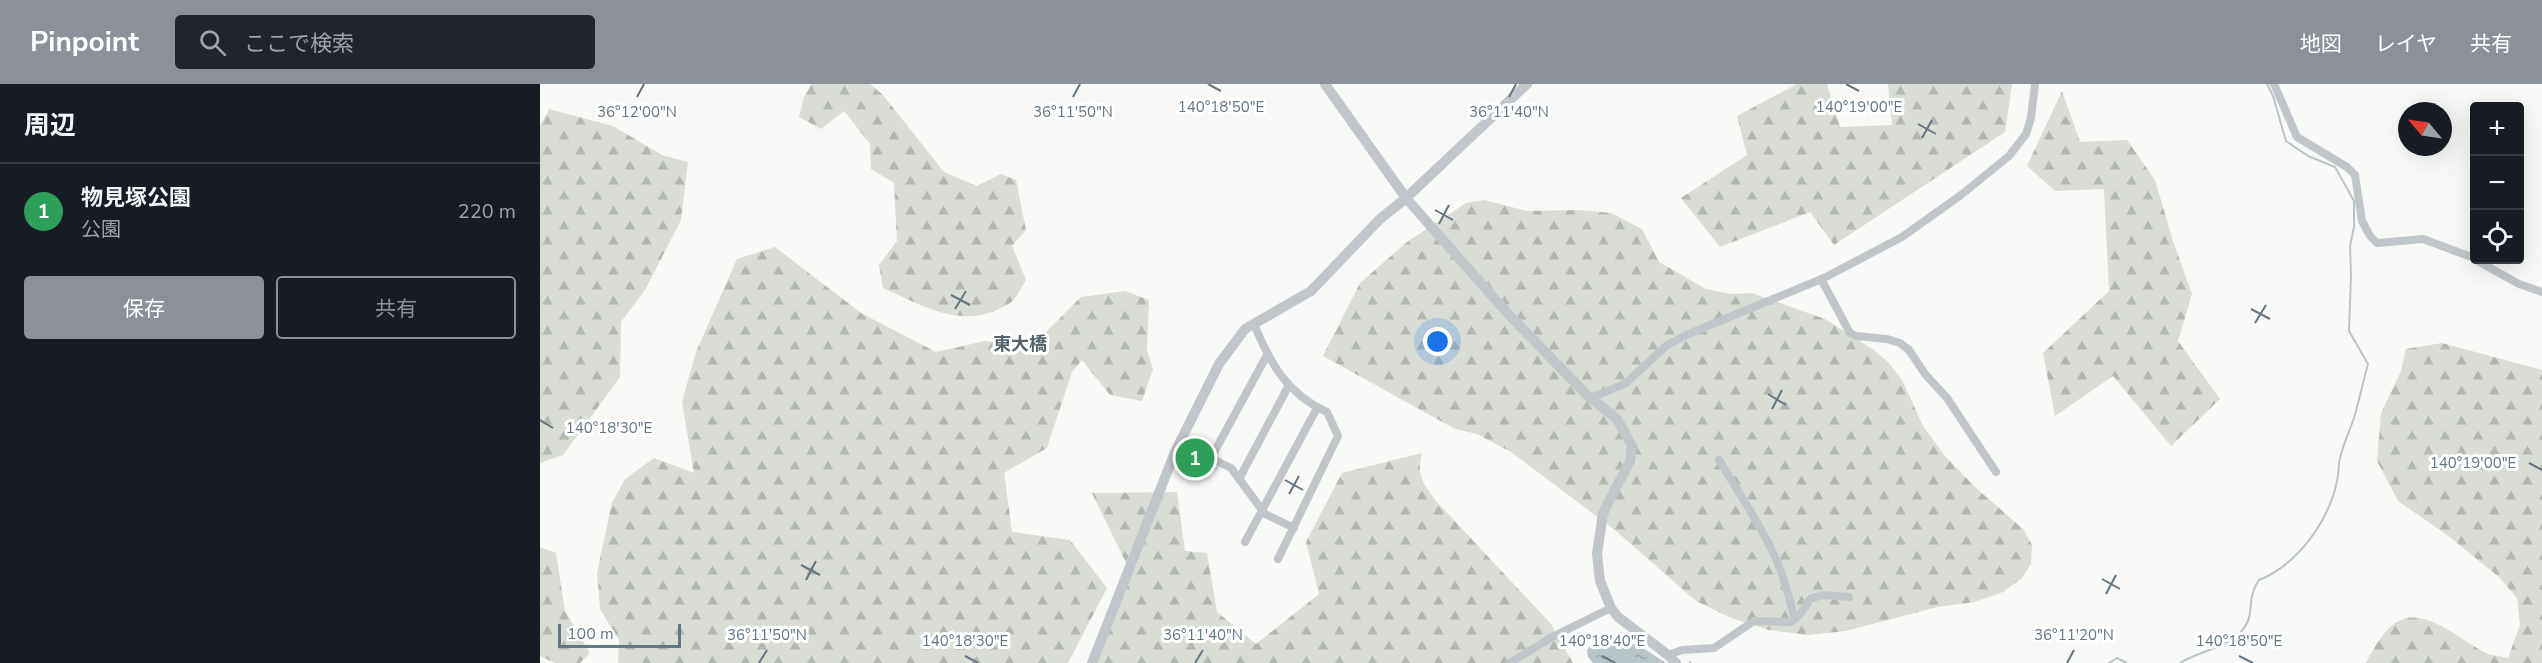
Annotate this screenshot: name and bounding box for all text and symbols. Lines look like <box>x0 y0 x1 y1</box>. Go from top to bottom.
search box <box>175 15 595 69</box>
text: Pinpoint <box>30 23 139 61</box>
icon: search <box>196 26 229 59</box>
text: ここで検索 <box>244 29 354 59</box>
text: 地図 <box>2300 30 2342 58</box>
text: レイヤ <box>2375 30 2437 58</box>
text: 共有 <box>2470 30 2512 58</box>
text: 140°18'50"E <box>1178 97 1264 117</box>
text: 140°19'00"E <box>1816 97 1902 117</box>
text: 36°12'00"N <box>597 102 677 122</box>
text: 36°11'50"N <box>1033 102 1113 122</box>
text: 36°11'40"N <box>1469 102 1549 122</box>
north arrow <box>2398 102 2452 156</box>
map controls <box>2470 102 2524 264</box>
button: + <box>2470 102 2524 156</box>
text: 周辺 <box>24 108 76 143</box>
button: − <box>2470 156 2524 210</box>
text: 物見塚公園 <box>81 183 191 213</box>
text: 1 <box>38 198 50 225</box>
text: 220 m <box>458 198 516 225</box>
button: locate <box>2470 210 2524 264</box>
text: 公園 <box>81 216 121 243</box>
button: 保存 <box>24 276 264 339</box>
button: 共有 <box>276 276 516 339</box>
your location <box>1423 327 1452 356</box>
district label: 東大橋 <box>993 332 1047 356</box>
text: 140°18'30"E <box>566 418 652 438</box>
pin: 1 <box>1176 436 1214 481</box>
text: 140°19'00"E <box>2430 453 2516 473</box>
scale bar <box>558 621 681 648</box>
text: 100 m <box>567 623 614 645</box>
text: 36°11'50"N <box>727 625 807 645</box>
text: 36°11'40"N <box>1163 625 1243 645</box>
text: 36°11'20"N <box>2034 625 2114 645</box>
text: 140°18'30"E <box>922 631 1008 651</box>
text: 140°18'40"E <box>1559 631 1645 651</box>
text: 140°18'50"E <box>2196 631 2282 651</box>

